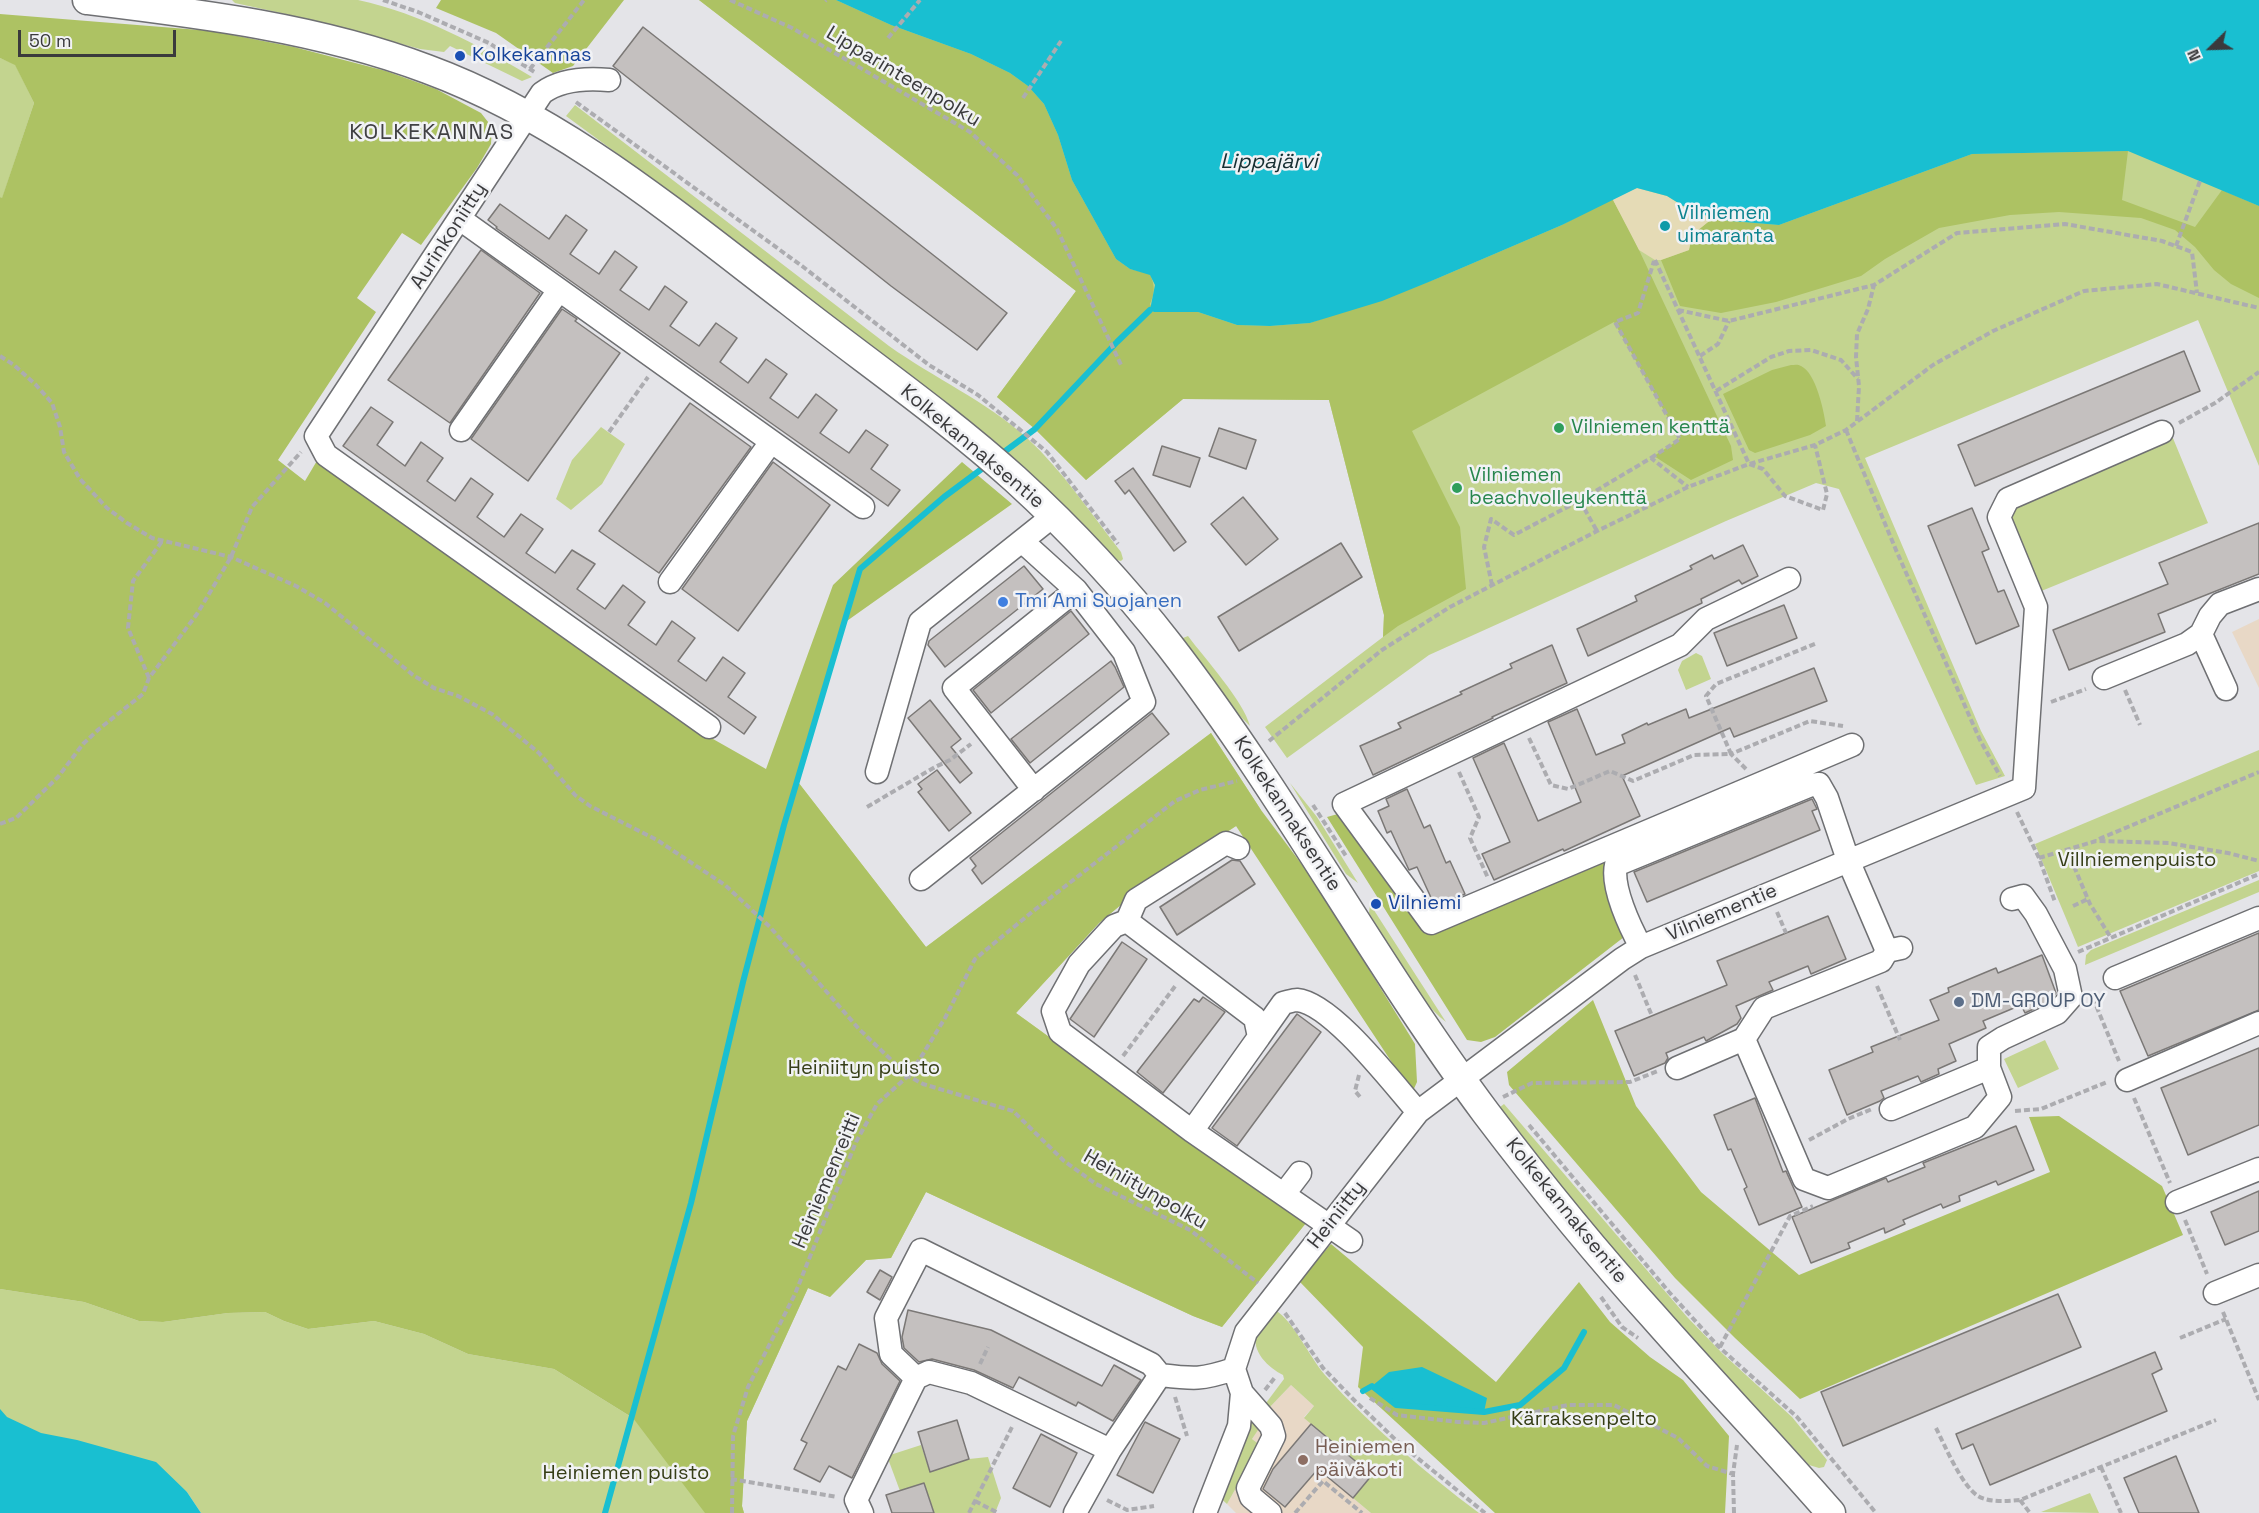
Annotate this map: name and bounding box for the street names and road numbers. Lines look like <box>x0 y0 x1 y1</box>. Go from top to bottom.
street label: Lipparinteenpolku <box>822 22 984 132</box>
street label: Aurinkoniitty <box>406 178 492 294</box>
street label: Kolkekannaksentie <box>895 380 1049 514</box>
street label: Kolkekannaksentie <box>1228 732 1346 896</box>
street label: Vilniementie <box>1663 879 1781 947</box>
street label: Heiniemenreitti <box>788 1110 866 1252</box>
street label: Kolkekannaksentie <box>1500 1134 1632 1288</box>
street label: Heiniitynpolku <box>1079 1145 1211 1235</box>
street label: Heiniitty <box>1303 1176 1371 1254</box>

